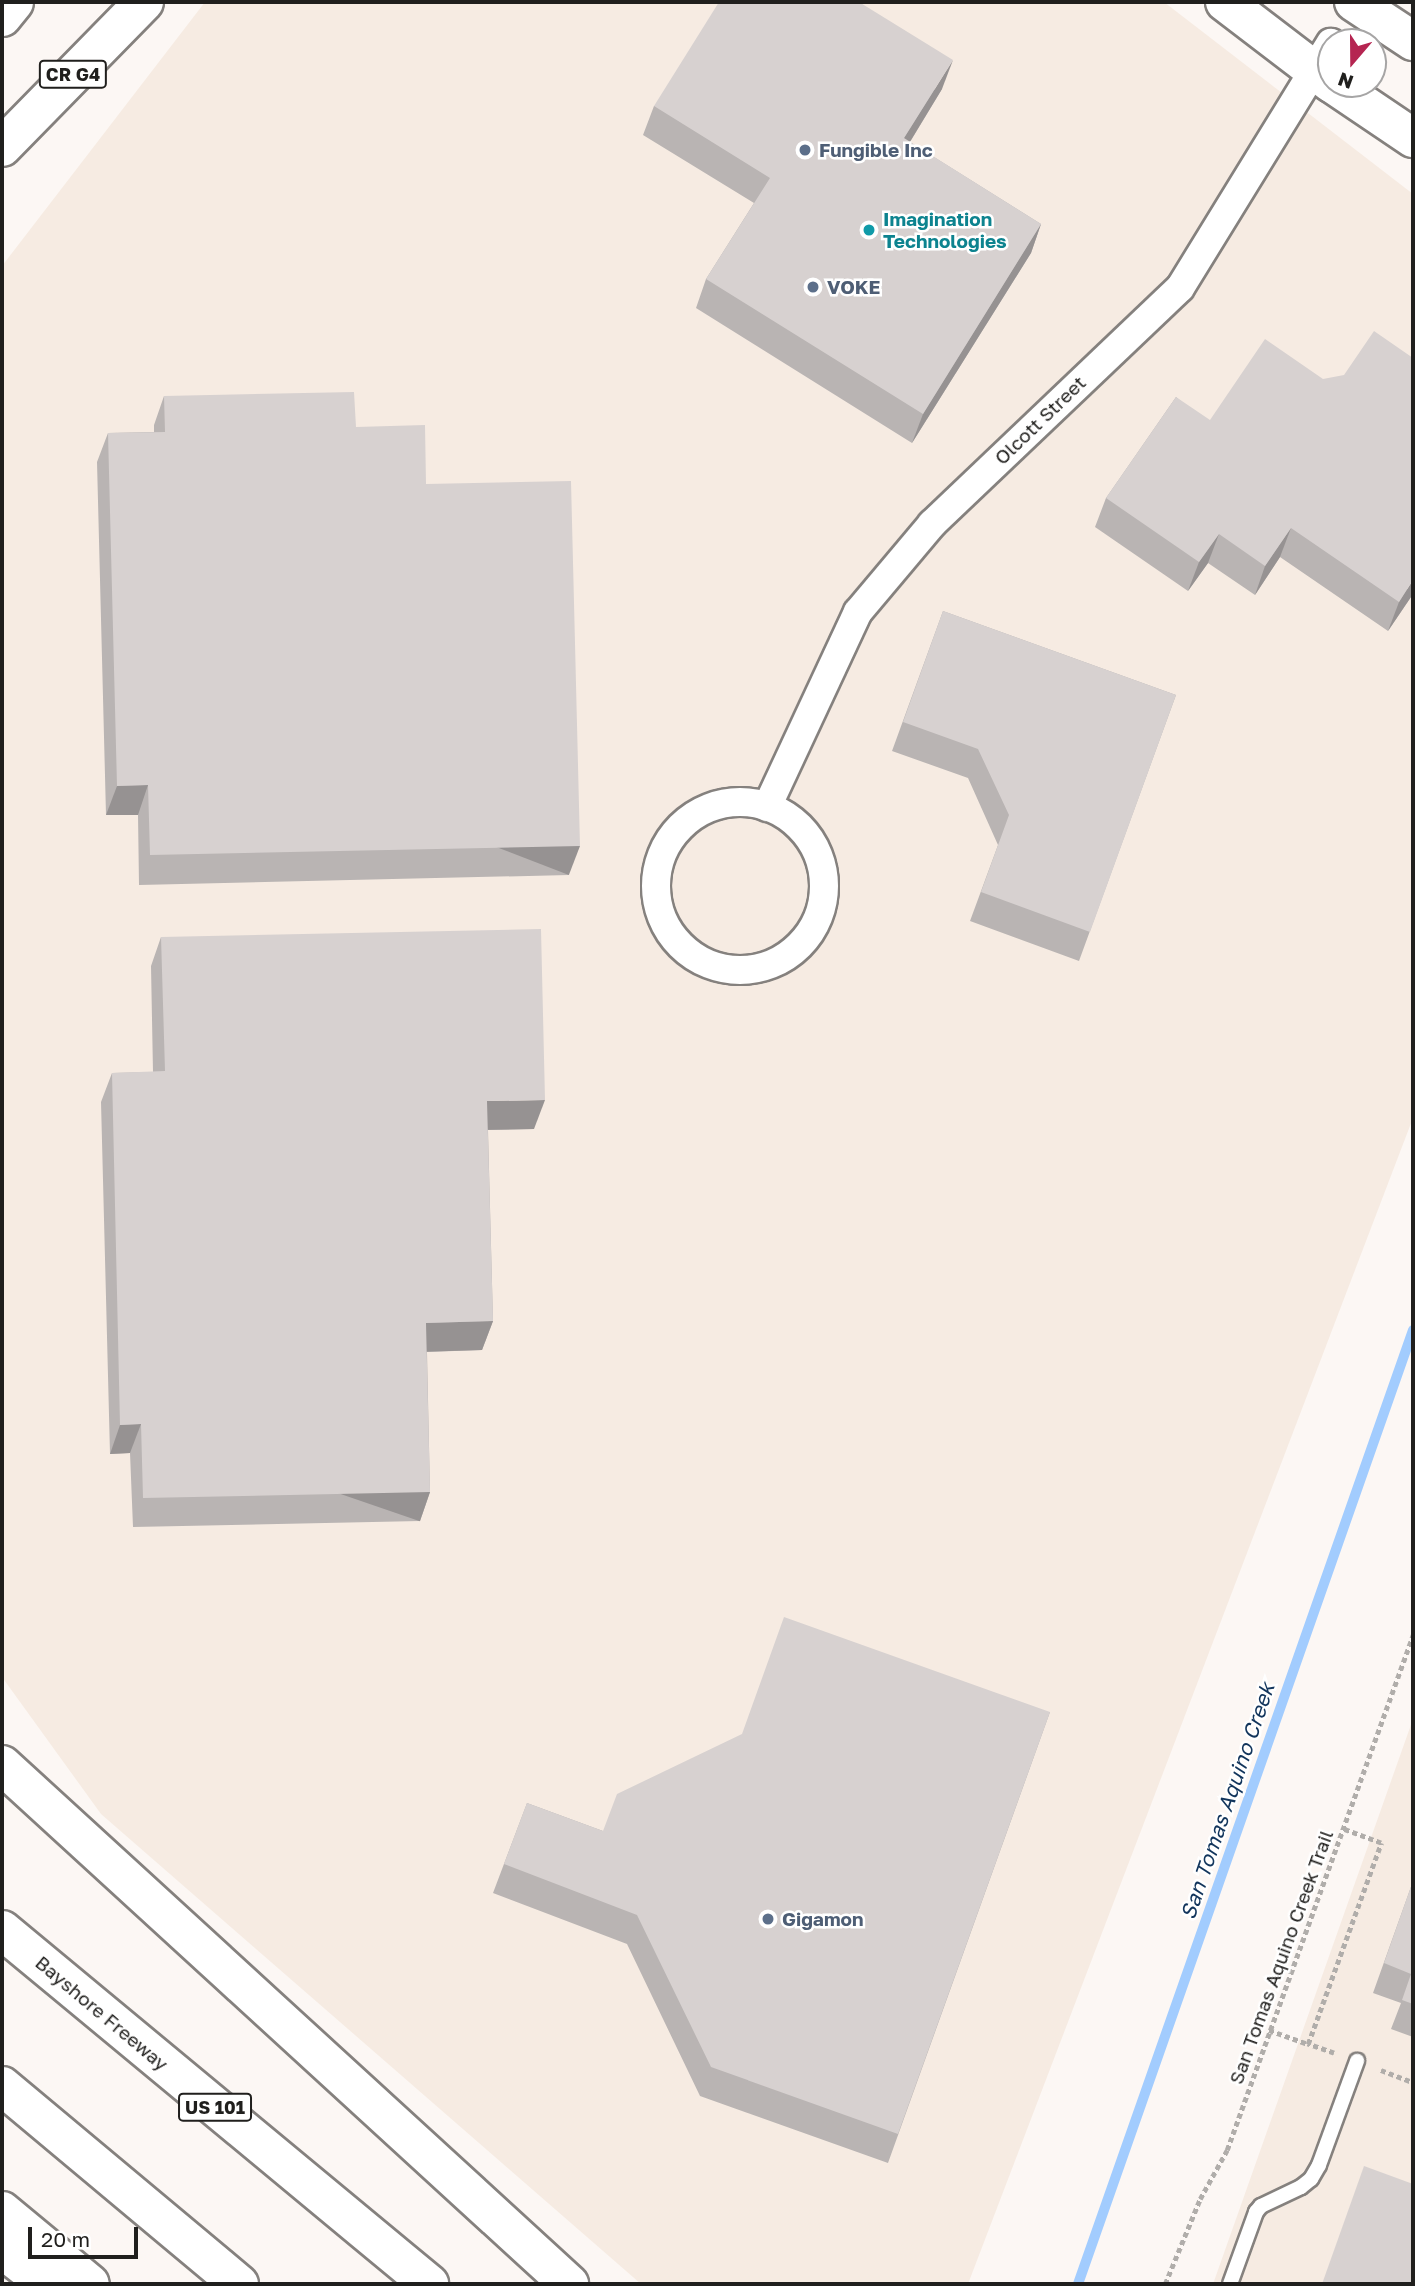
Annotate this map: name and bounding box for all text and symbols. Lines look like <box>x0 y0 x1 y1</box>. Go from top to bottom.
north arrow <box>1317 28 1387 98</box>
road number: CR G4 <box>38 60 108 88</box>
text: N <box>1335 68 1356 95</box>
place label: Fungible Inc <box>819 139 933 161</box>
marker: Fungible Inc <box>797 142 813 158</box>
place label: Imagination Technologies <box>883 208 1007 252</box>
marker: Imagination Technologies <box>861 222 877 238</box>
place label: VOKE <box>827 276 880 298</box>
marker: VOKE <box>805 279 821 295</box>
street label: Olcott Street <box>990 371 1090 469</box>
water label: San Tomas Aquino Creek <box>1175 1679 1279 1923</box>
street label: San Tomas Aquino Creek Trail <box>1224 1827 1338 2087</box>
place label: Gigamon <box>782 1908 863 1930</box>
marker: Gigamon <box>760 1911 776 1927</box>
street label: Bayshore Freeway <box>31 1951 173 2075</box>
road number: US 101 <box>176 2092 254 2122</box>
scale bar <box>32 2212 142 2256</box>
text: 20 m <box>41 2226 90 2252</box>

